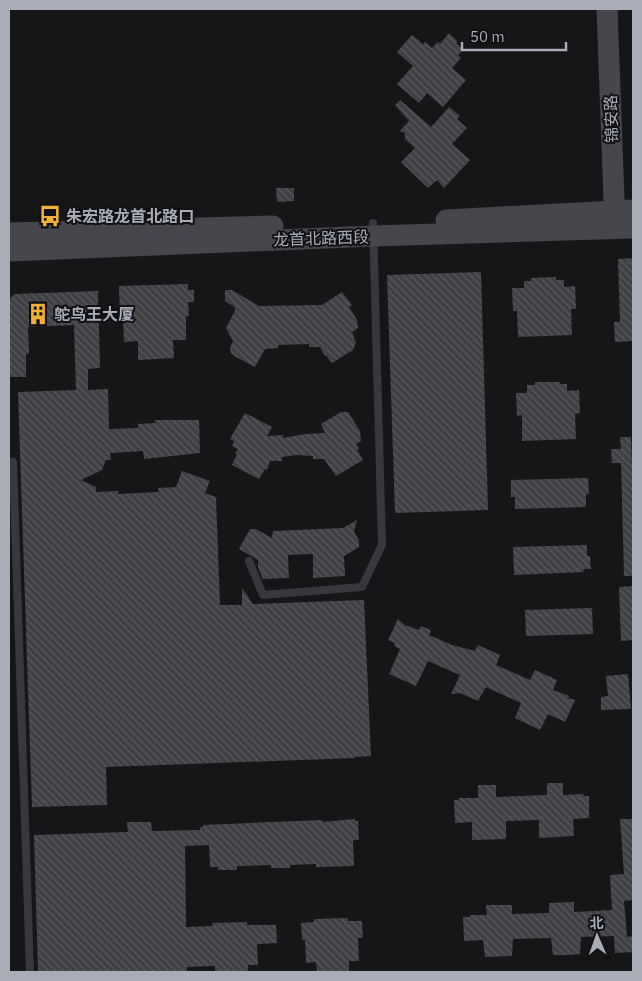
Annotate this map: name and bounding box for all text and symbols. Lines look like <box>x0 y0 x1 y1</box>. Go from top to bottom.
scale bar <box>462 20 566 52</box>
text: 50 m <box>470 27 505 46</box>
street label: 锦安路 <box>600 95 622 143</box>
bus stop icon: 朱宏路龙首北路口 <box>37 203 63 229</box>
place label: 朱宏路龙首北路口 <box>66 206 194 226</box>
street label: 龙首北路西段 <box>273 226 369 250</box>
building icon: 鸵鸟王大厦 <box>25 301 51 327</box>
place label: 鸵鸟王大厦 <box>54 304 134 324</box>
north arrow <box>572 911 622 961</box>
text: 北 <box>589 914 604 932</box>

